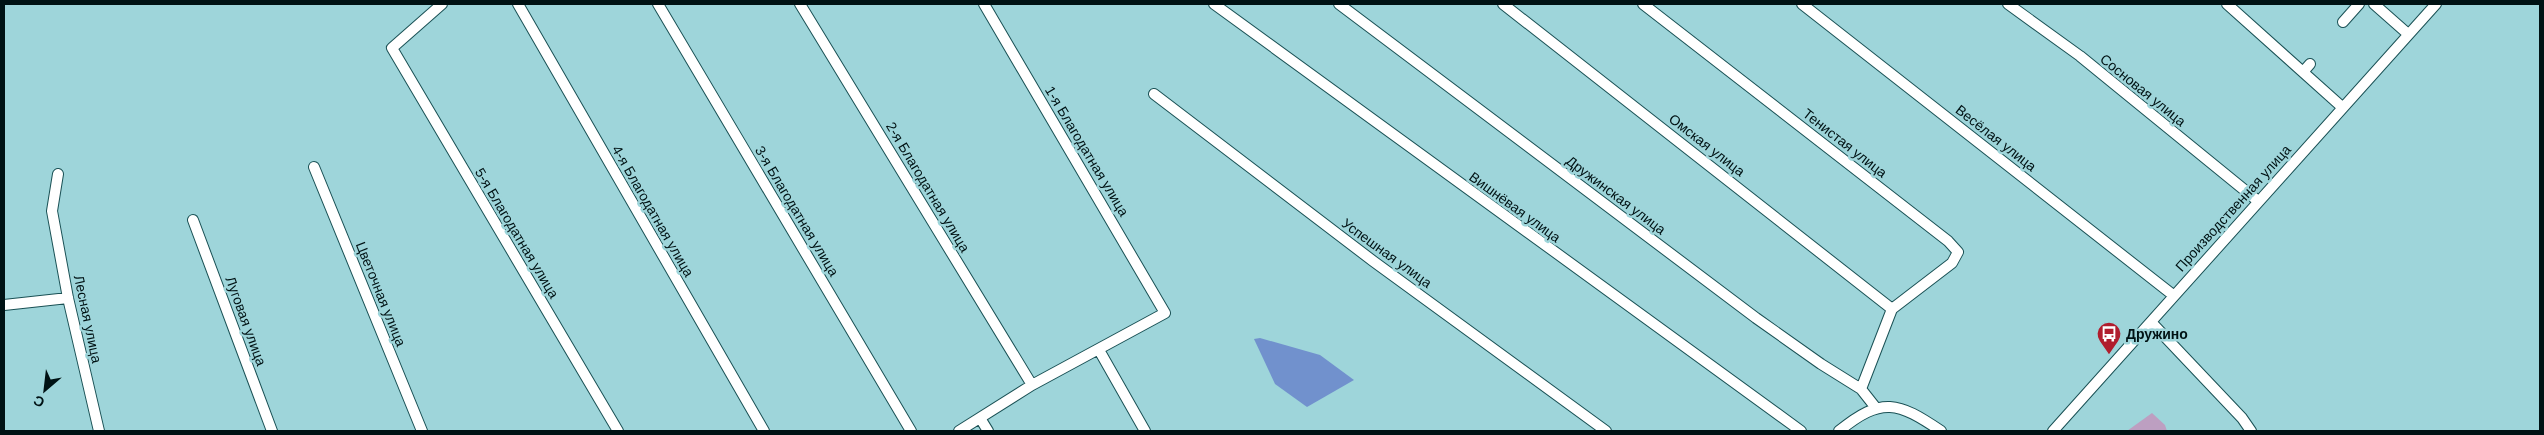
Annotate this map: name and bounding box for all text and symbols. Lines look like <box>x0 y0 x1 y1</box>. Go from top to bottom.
street label: Сосновая улица <box>2097 51 2189 130</box>
street label: 1-я Благодатная улица <box>1042 83 1132 219</box>
street label: Весёлая улица <box>1953 102 2040 175</box>
street label: Тенистая улица <box>1800 105 1890 181</box>
street label: Омская улица <box>1666 110 1748 180</box>
street label: 2-я Благодатная улица <box>883 119 973 255</box>
street label: Производственная улица <box>2172 141 2294 274</box>
street label: 4-я Благодатная улица <box>609 143 697 280</box>
street label: 3-я Благодатная улица <box>752 143 842 279</box>
street label: Дружинская улица <box>1563 152 1669 238</box>
street label: 5-я Благодатная улица <box>472 165 562 301</box>
street label: Вишнёвая улица <box>1466 169 1564 246</box>
street label: Успешная улица <box>1339 215 1435 291</box>
street label: Цветочная улица <box>353 239 409 349</box>
street label: Лесная улица <box>71 274 105 365</box>
street label: Луговая улица <box>222 274 270 368</box>
bus stop icon: Дружино <box>2096 321 2122 355</box>
place label: Дружино <box>2126 326 2188 342</box>
north arrow <box>20 365 70 415</box>
text: С <box>31 392 47 411</box>

